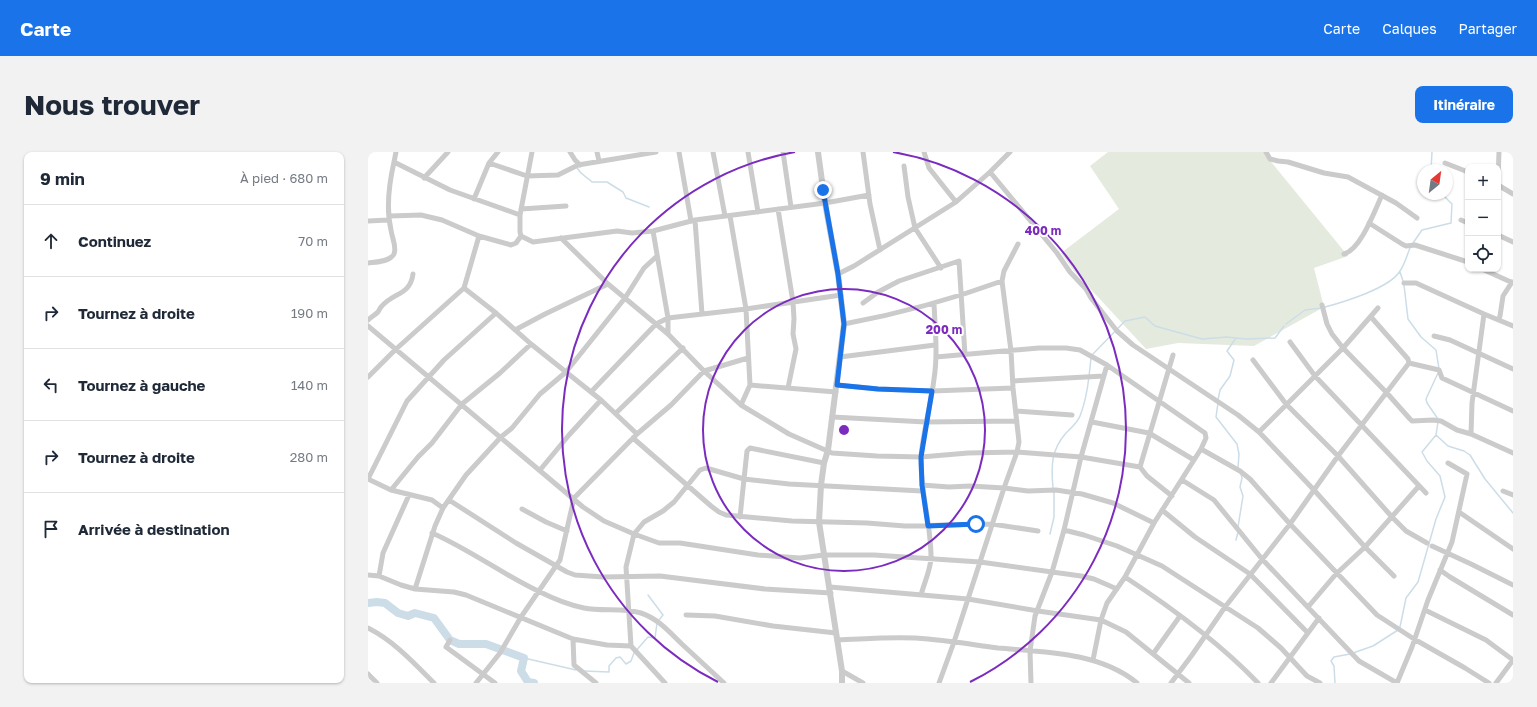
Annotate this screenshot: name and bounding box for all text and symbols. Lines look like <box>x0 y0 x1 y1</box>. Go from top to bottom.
text: Carte <box>20 17 71 40</box>
text: Carte <box>1323 20 1360 37</box>
text: Calques <box>1382 20 1437 37</box>
text: Partager <box>1459 20 1517 37</box>
button: Itinéraire <box>1415 86 1513 123</box>
text: Nous trouver <box>24 88 200 121</box>
north arrow <box>1417 164 1453 200</box>
map controls <box>1465 164 1501 272</box>
button: + <box>1465 164 1501 200</box>
text: 9 min <box>40 168 85 189</box>
text: À pied · 680 m <box>240 170 328 186</box>
route end <box>814 181 832 199</box>
button: − <box>1465 200 1501 236</box>
text: 400 m <box>1025 223 1061 238</box>
icon: ahead <box>40 230 62 252</box>
text: Continuez <box>78 232 151 250</box>
text: 70 m <box>298 233 328 249</box>
button: locate <box>1465 236 1501 272</box>
icon: right <box>40 302 62 324</box>
text: Tournez à droite <box>78 304 195 322</box>
text: 190 m <box>291 305 328 321</box>
text: 200 m <box>926 322 962 337</box>
icon: left <box>40 374 62 396</box>
text: Tournez à gauche <box>78 376 205 394</box>
text: 140 m <box>291 377 328 393</box>
centre of rings <box>837 423 851 437</box>
icon: right <box>40 446 62 468</box>
text: Tournez à droite <box>78 448 195 466</box>
text: 280 m <box>290 449 328 465</box>
route start <box>967 515 985 533</box>
icon: arrive <box>40 518 62 540</box>
text: Arrivée à destination <box>78 520 230 538</box>

